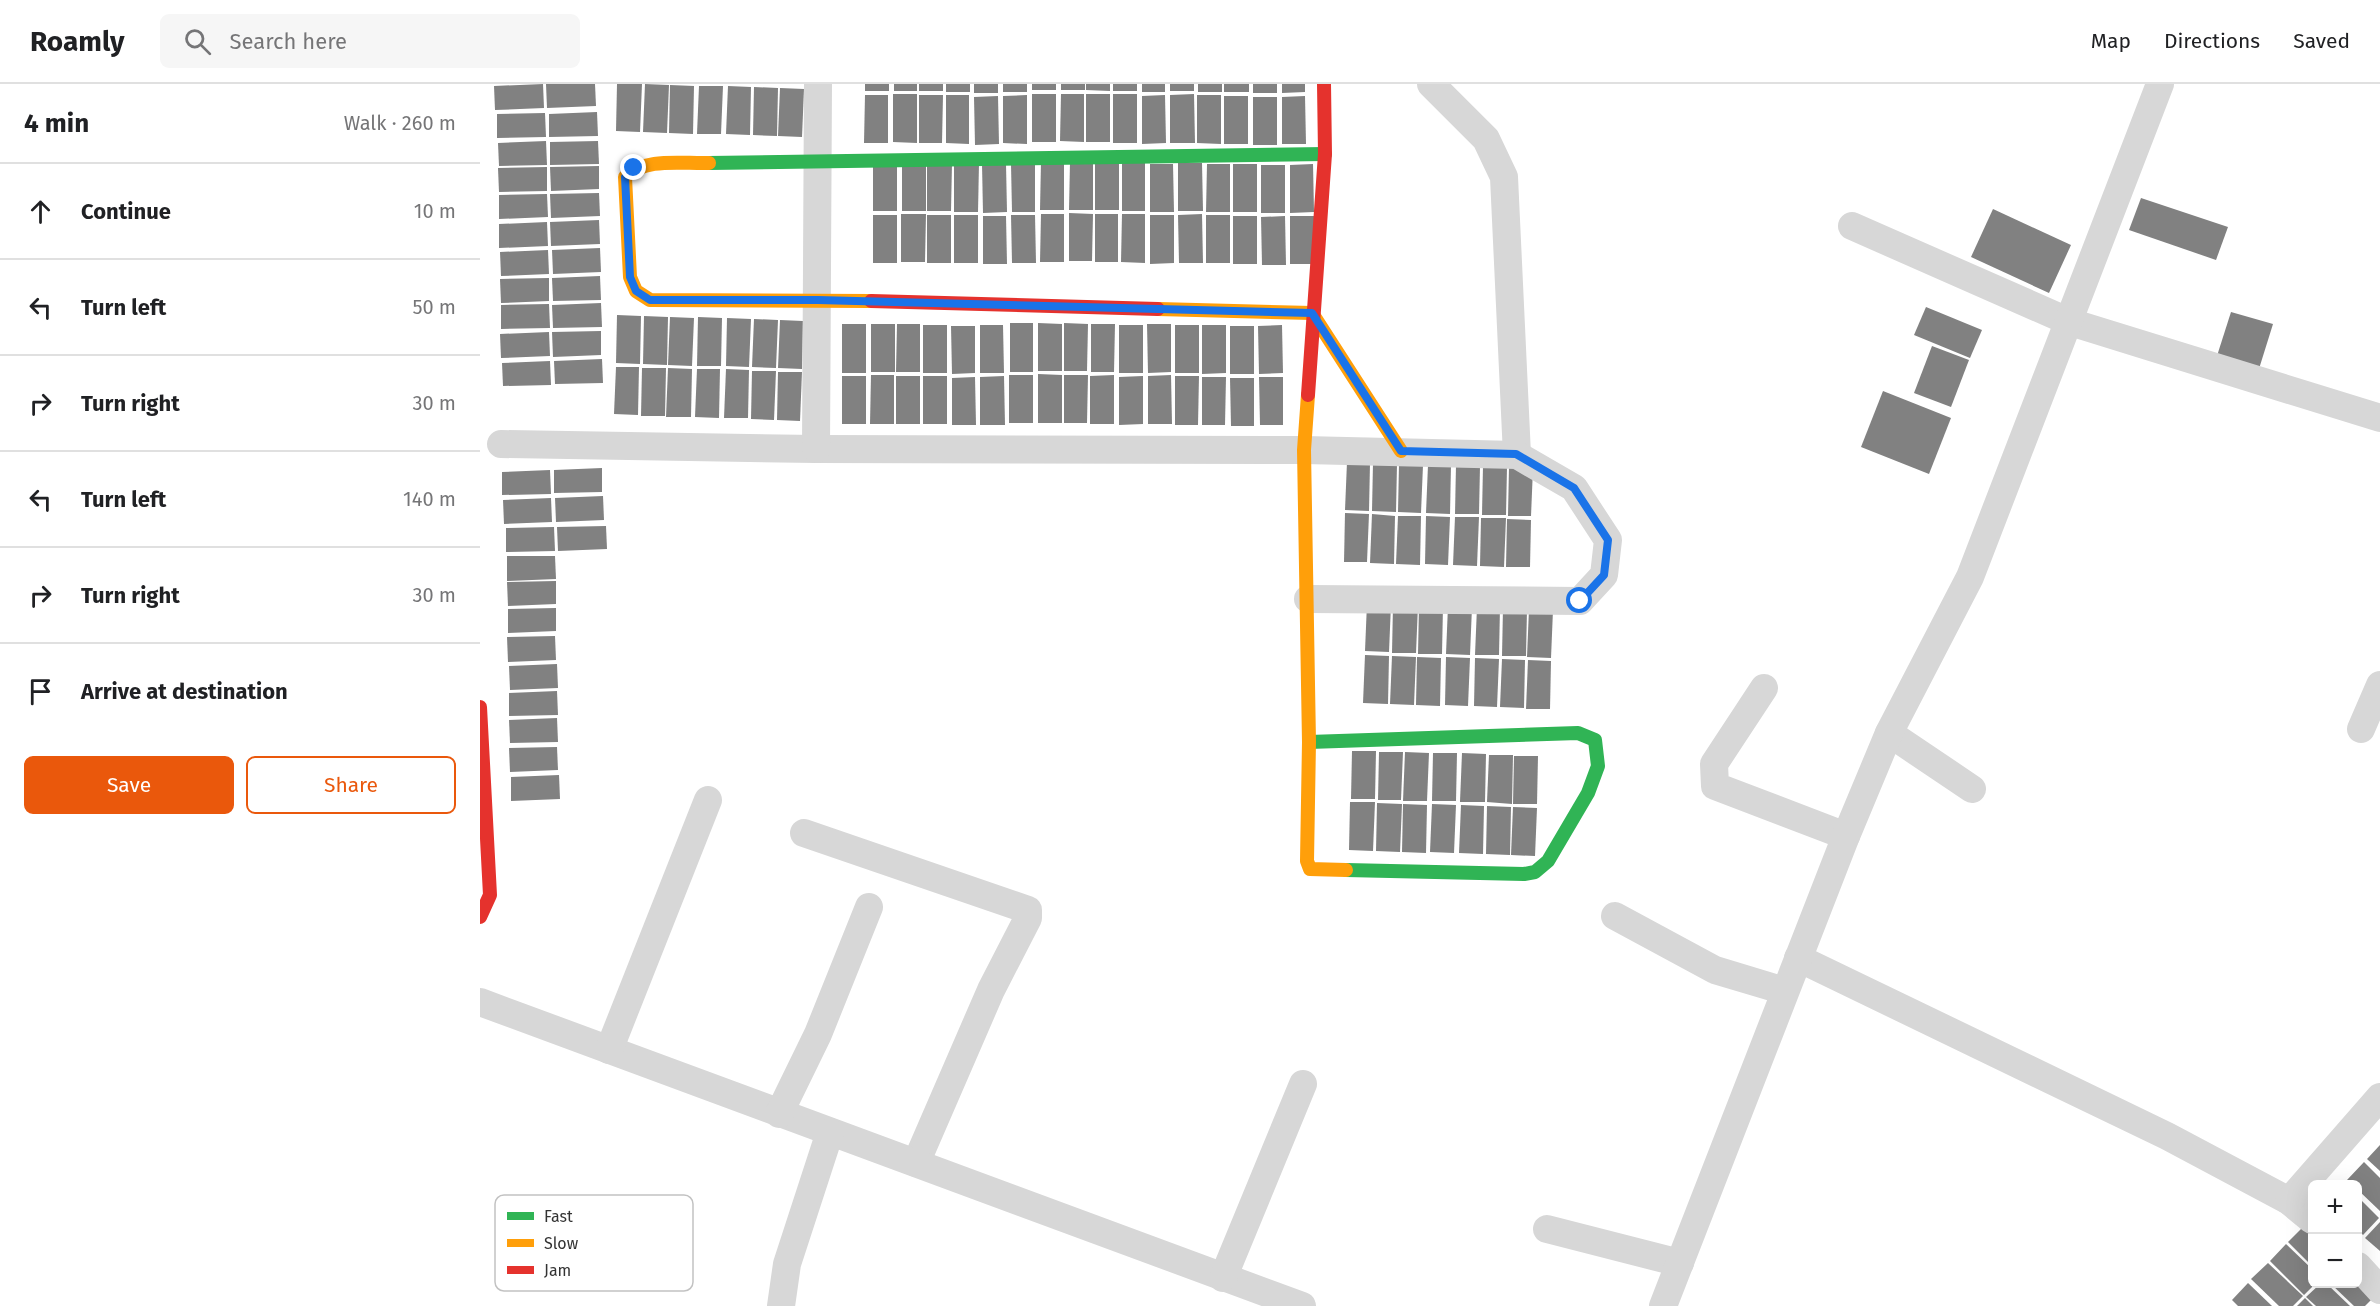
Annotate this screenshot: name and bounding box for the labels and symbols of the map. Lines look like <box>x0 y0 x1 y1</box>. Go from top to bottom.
route end <box>620 154 646 180</box>
route start <box>1566 587 1592 613</box>
legend <box>495 1195 693 1291</box>
text: Fast <box>544 1207 573 1226</box>
text: Slow <box>544 1234 579 1253</box>
text: Jam <box>544 1261 571 1280</box>

